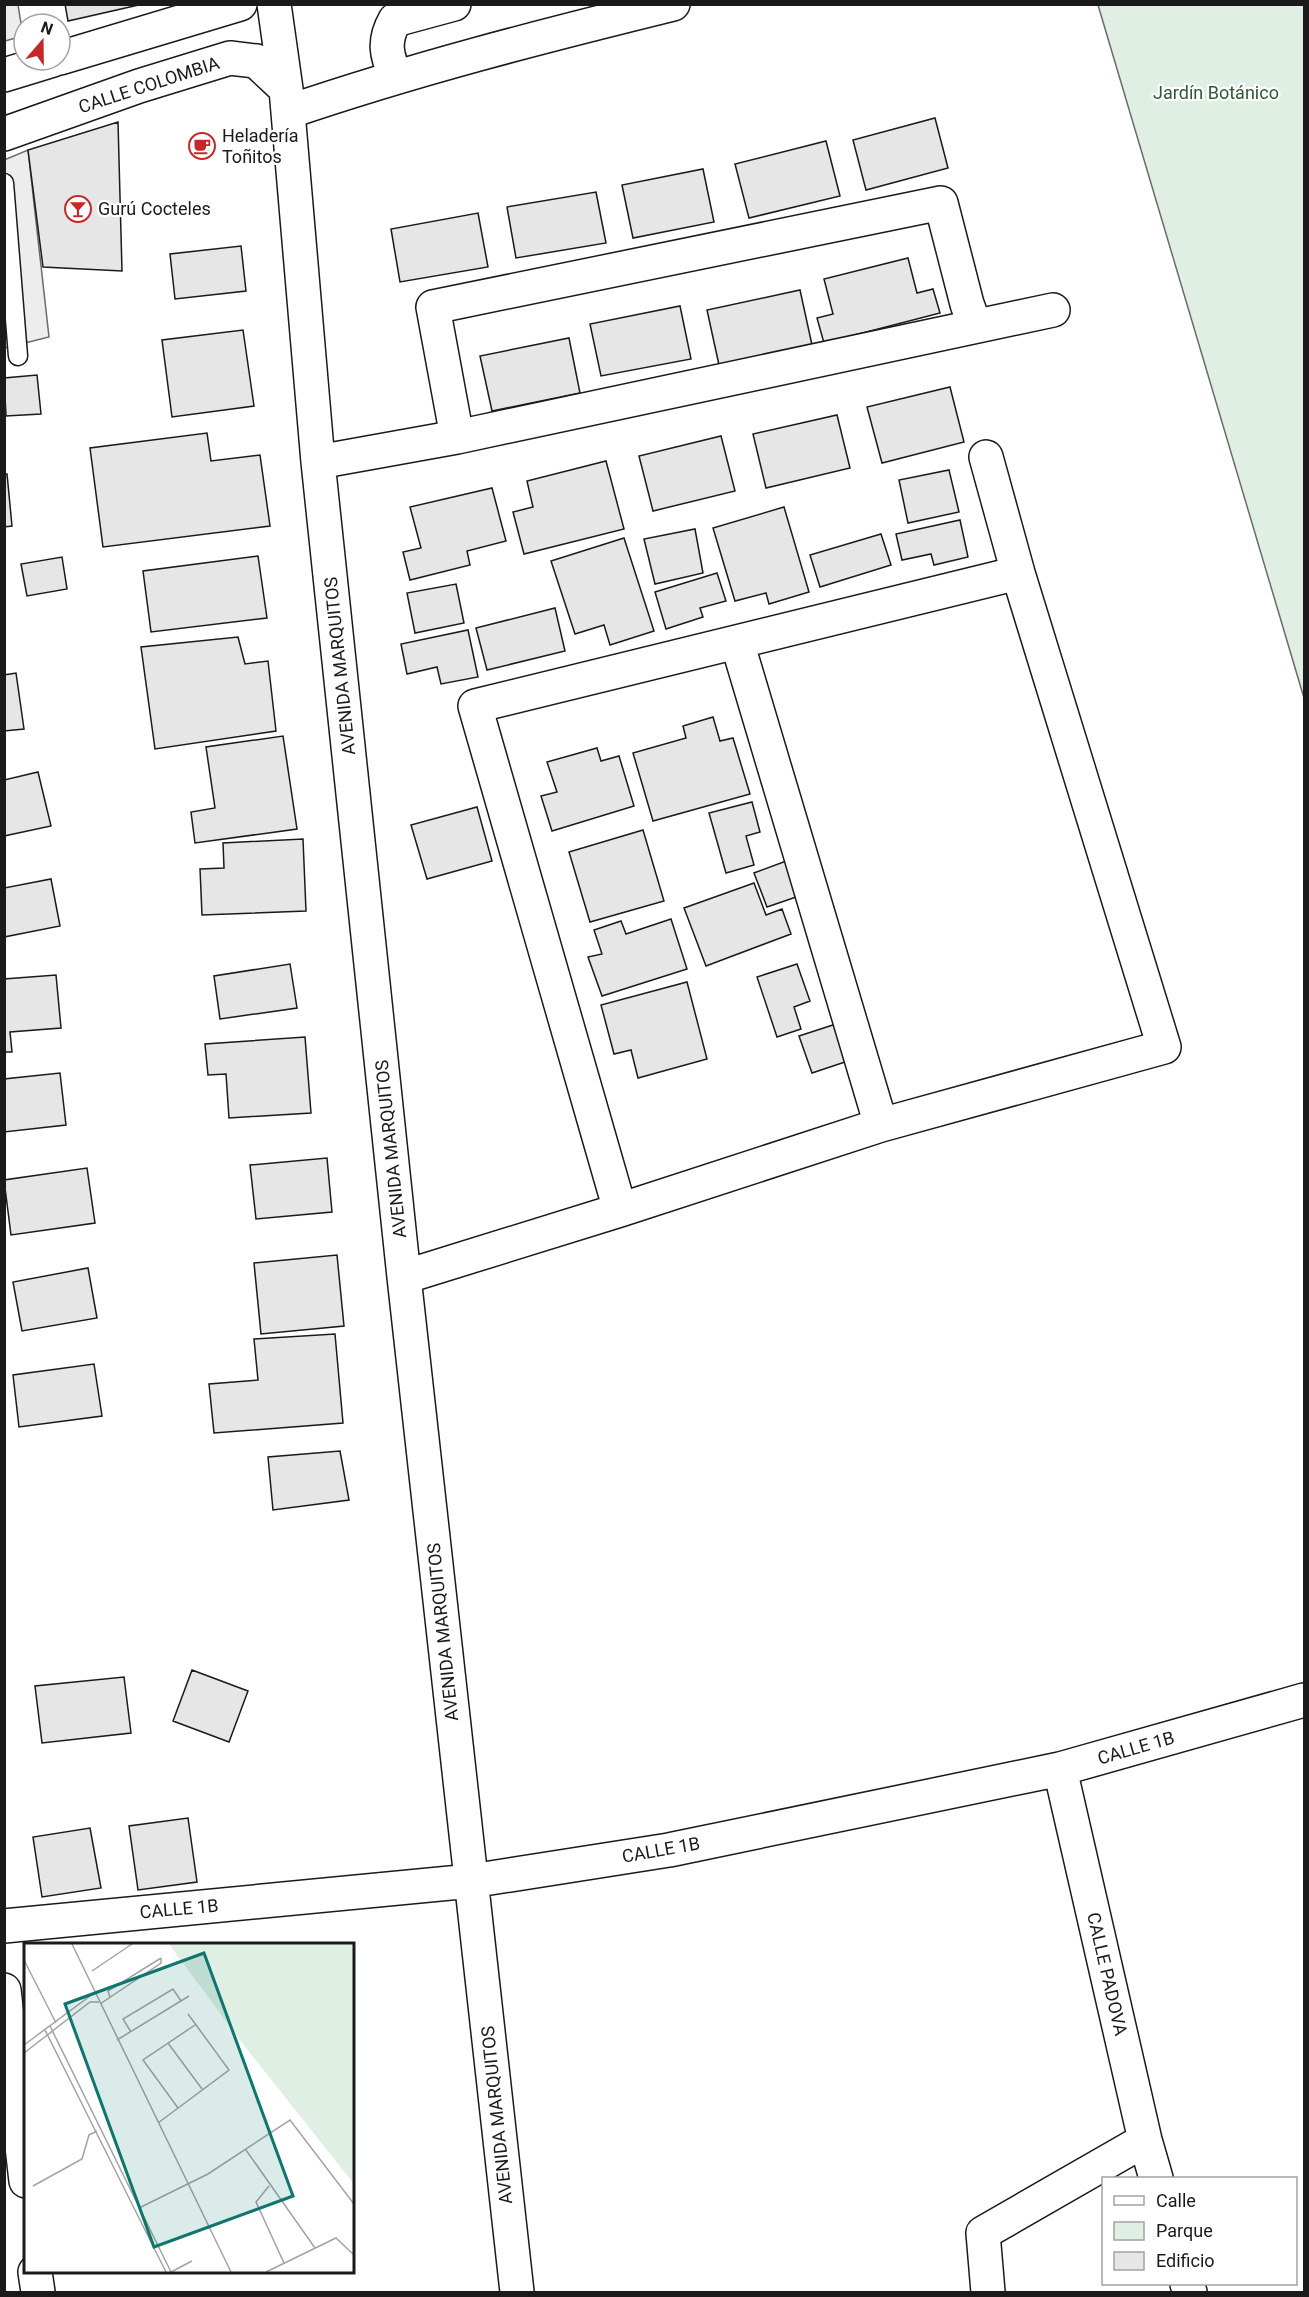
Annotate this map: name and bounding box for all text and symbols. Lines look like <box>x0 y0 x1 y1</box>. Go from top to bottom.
north arrow <box>12 12 72 72</box>
text: N <box>38 18 56 39</box>
street label: CALLE COLOMBIA <box>76 52 222 117</box>
park label: Jardín Botánico <box>1153 82 1279 103</box>
place label: Heladería Toñitos <box>222 125 299 167</box>
cafe icon: Heladería Toñitos <box>187 131 217 161</box>
bar icon: Gurú Cocteles <box>63 194 93 224</box>
place label: Gurú Cocteles <box>98 198 211 219</box>
street label: AVENIDA MARQUITOS <box>320 576 359 756</box>
street label: AVENIDA MARQUITOS <box>371 1059 410 1239</box>
street label: AVENIDA MARQUITOS <box>423 1542 462 1722</box>
street label: CALLE 1B <box>1095 1727 1177 1768</box>
street label: CALLE 1B <box>620 1832 702 1867</box>
street label: CALLE 1B <box>139 1895 219 1922</box>
street label: CALLE PADOVA <box>1083 1910 1132 2038</box>
inset map <box>24 1943 354 2273</box>
street label: AVENIDA MARQUITOS <box>477 2025 516 2205</box>
legend <box>1102 2177 1297 2285</box>
text: Calle <box>1156 2190 1196 2211</box>
text: Parque <box>1156 2220 1213 2241</box>
text: Edificio <box>1156 2250 1215 2271</box>

